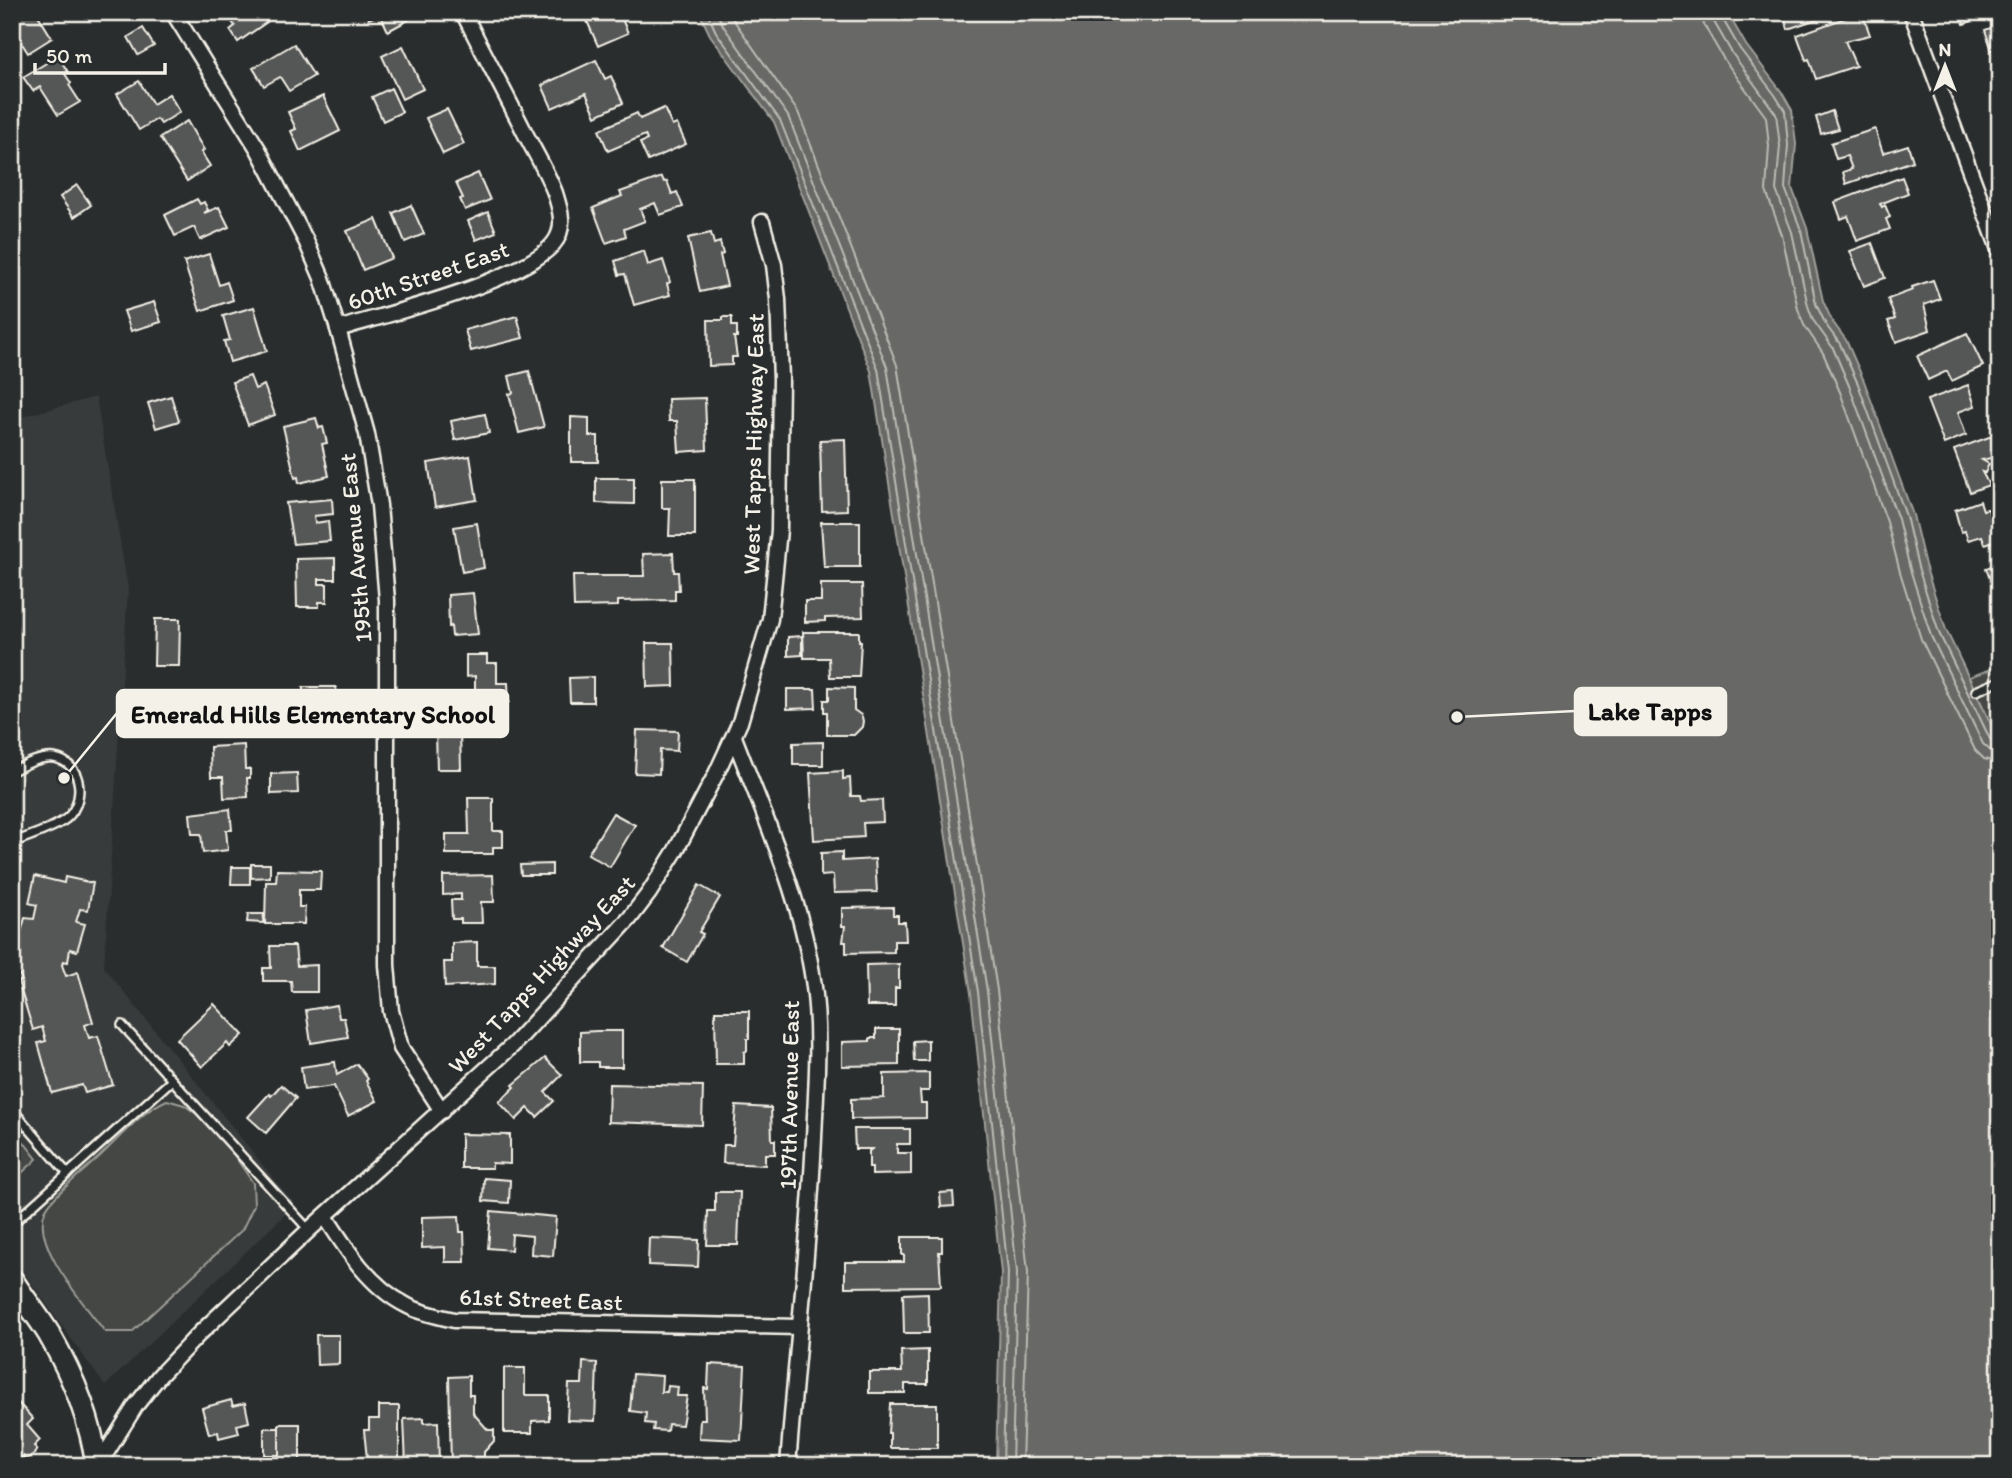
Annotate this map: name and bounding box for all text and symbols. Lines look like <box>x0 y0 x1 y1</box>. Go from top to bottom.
scale bar <box>35 32 164 76</box>
north arrow <box>1910 32 1980 102</box>
text: N <box>1939 38 1951 61</box>
text: 50 m <box>46 43 93 68</box>
street label: 60th Street East <box>343 234 513 316</box>
street label: West Tapps Highway East <box>736 313 770 575</box>
street label: 195th Avenue East <box>332 452 378 644</box>
callout: Lake Tapps <box>1575 688 1726 735</box>
callout: Emerald Hills Elementary School <box>117 690 508 737</box>
text: Lake Tapps <box>1588 695 1712 727</box>
text: Emerald Hills Elementary School <box>131 698 496 730</box>
street label: West Tapps Highway East <box>441 869 641 1079</box>
street label: 197th Avenue East <box>773 1000 805 1190</box>
street label: 61st Street East <box>459 1282 623 1316</box>

